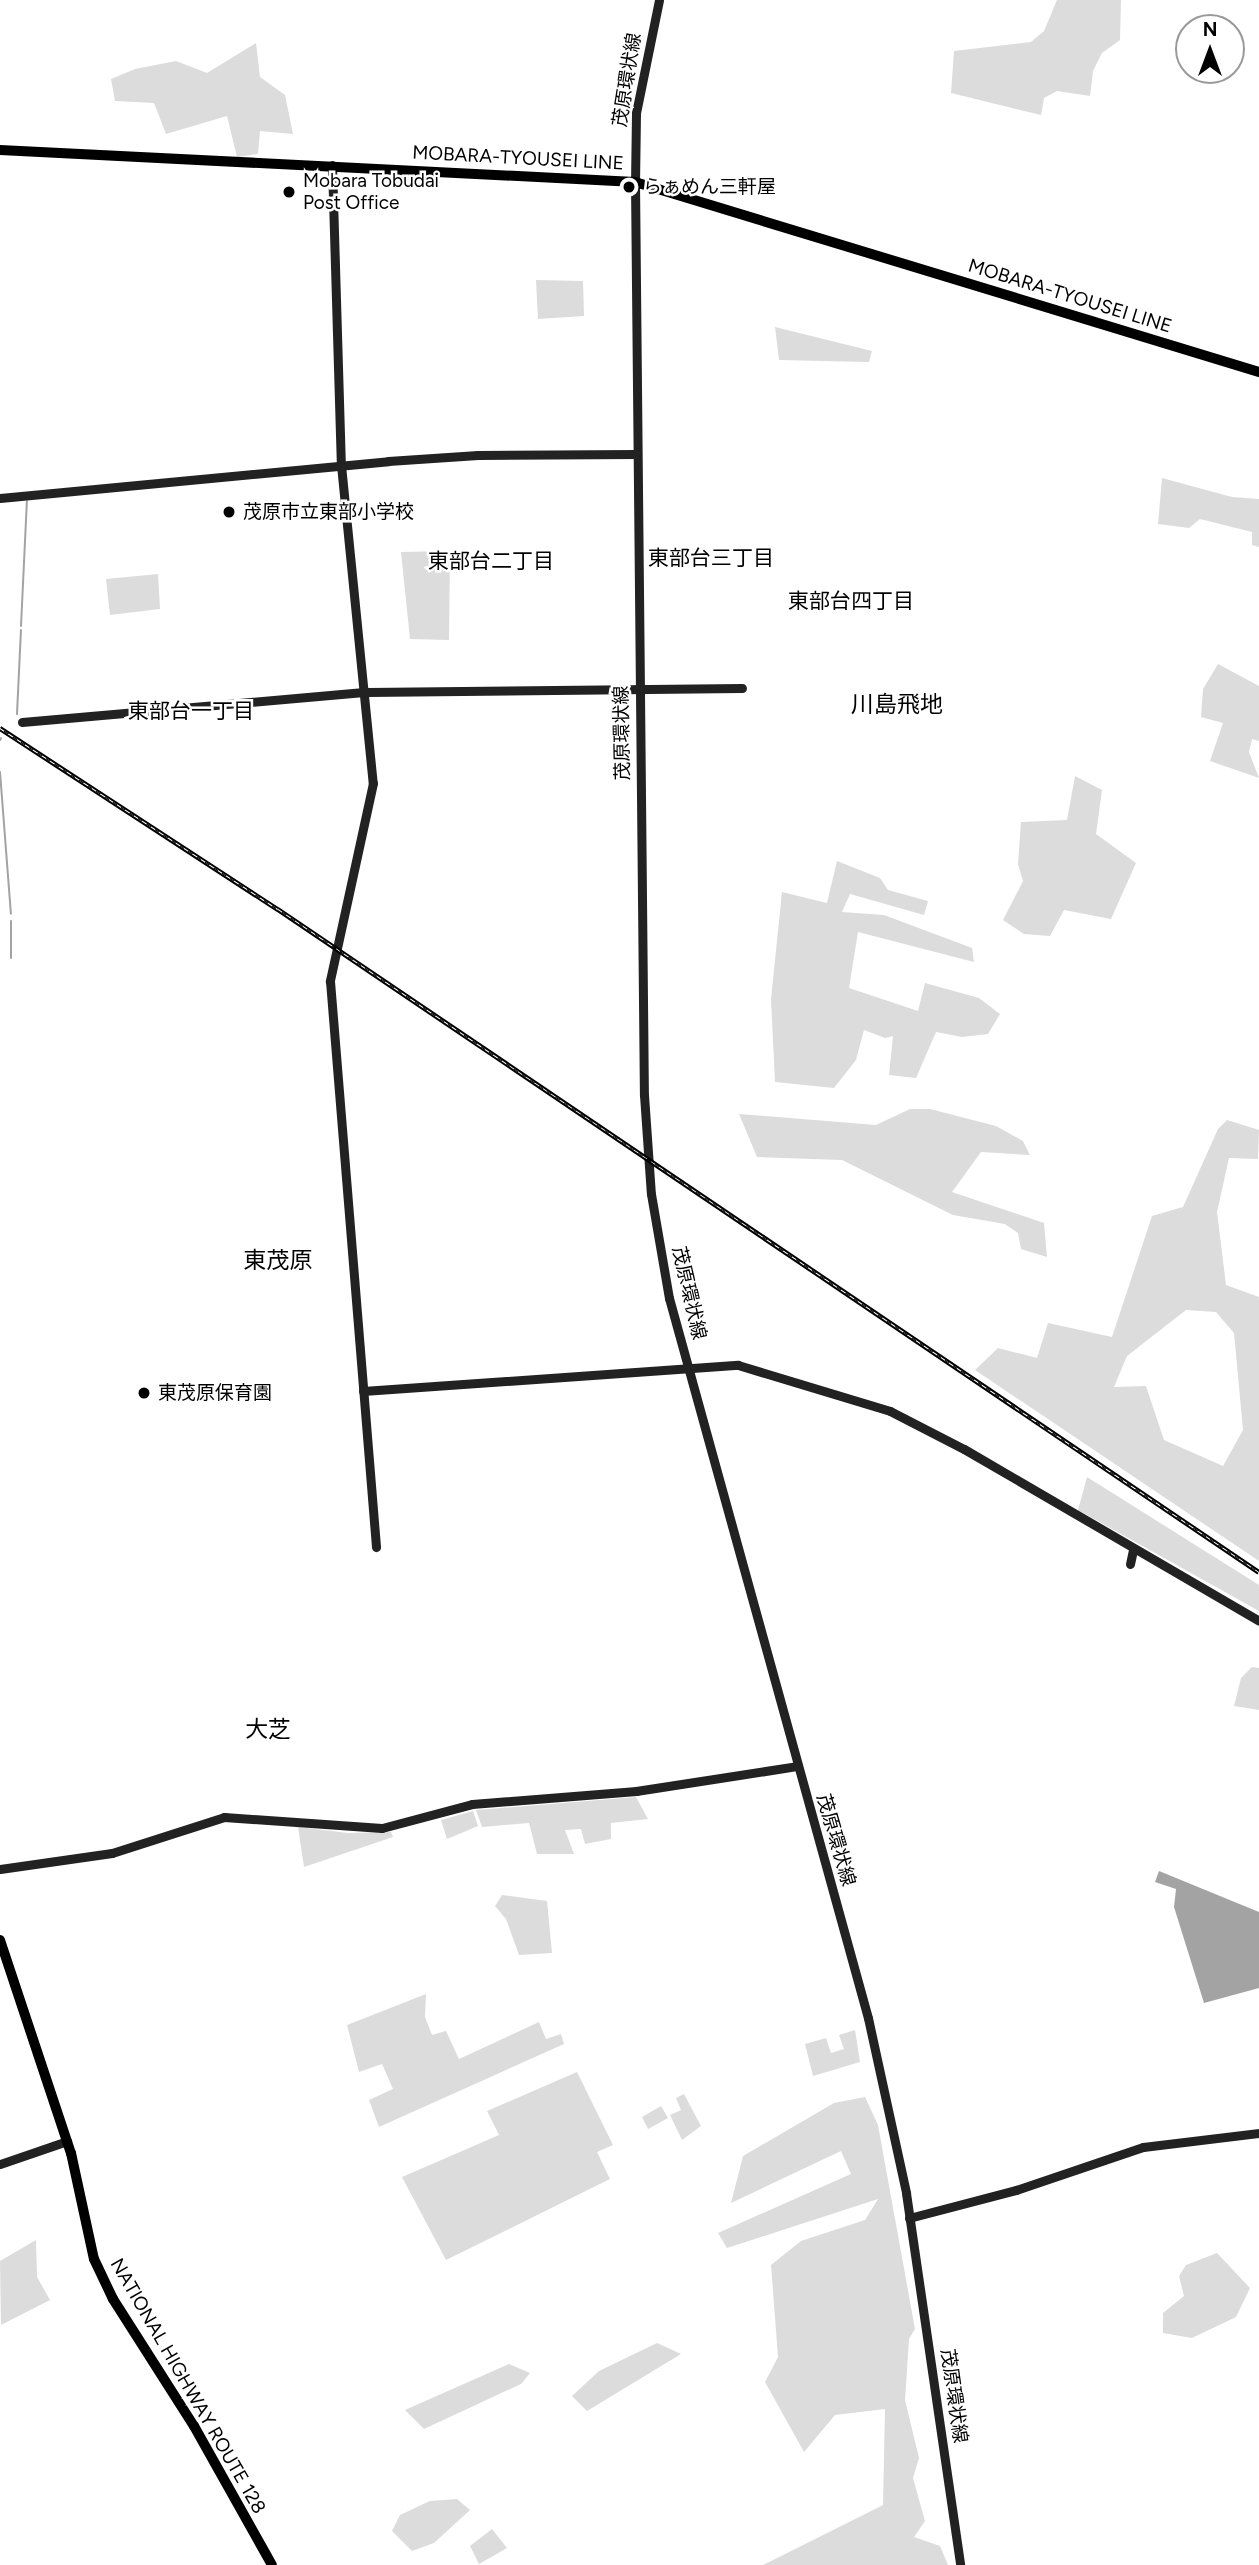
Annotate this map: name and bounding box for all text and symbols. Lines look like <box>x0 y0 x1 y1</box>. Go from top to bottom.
north arrow <box>1175 14 1245 84</box>
text: N <box>1203 18 1217 41</box>
street label: 茂原環状線 <box>608 31 646 129</box>
street label: MOBARA-TYOUSEI LINE <box>412 141 624 175</box>
place label: Mobara Tobudai Post Office <box>303 170 439 214</box>
place label: らぁめん三軒屋 <box>643 176 776 198</box>
marker: らぁめん三軒屋 <box>621 179 637 195</box>
marker: Mobara Tobudai Post Office <box>281 184 297 200</box>
street label: MOBARA-TYOUSEI LINE <box>965 254 1175 338</box>
place label: 茂原市立東部小学校 <box>243 501 414 523</box>
marker: 茂原市立東部小学校 <box>221 504 237 520</box>
district label: 東部台三丁目 <box>648 545 774 571</box>
district label: 東部台二丁目 <box>428 548 554 574</box>
district label: 東部台四丁目 <box>788 588 914 614</box>
street label: 茂原環状線 <box>610 685 634 781</box>
district label: 川島飛地 <box>851 690 943 718</box>
district label: 東部台一丁目 <box>128 698 254 724</box>
street label: 茂原環状線 <box>667 1244 711 1342</box>
district label: 東茂原 <box>244 1246 312 1274</box>
place label: 東茂原保育園 <box>158 1382 272 1404</box>
marker: 東茂原保育園 <box>136 1385 152 1401</box>
district label: 大芝 <box>245 1715 291 1743</box>
street label: 茂原環状線 <box>812 1791 860 1889</box>
street label: NATIONAL HIGHWAY ROUTE 128 <box>105 2254 271 2518</box>
street label: 茂原環状線 <box>936 2347 972 2445</box>

